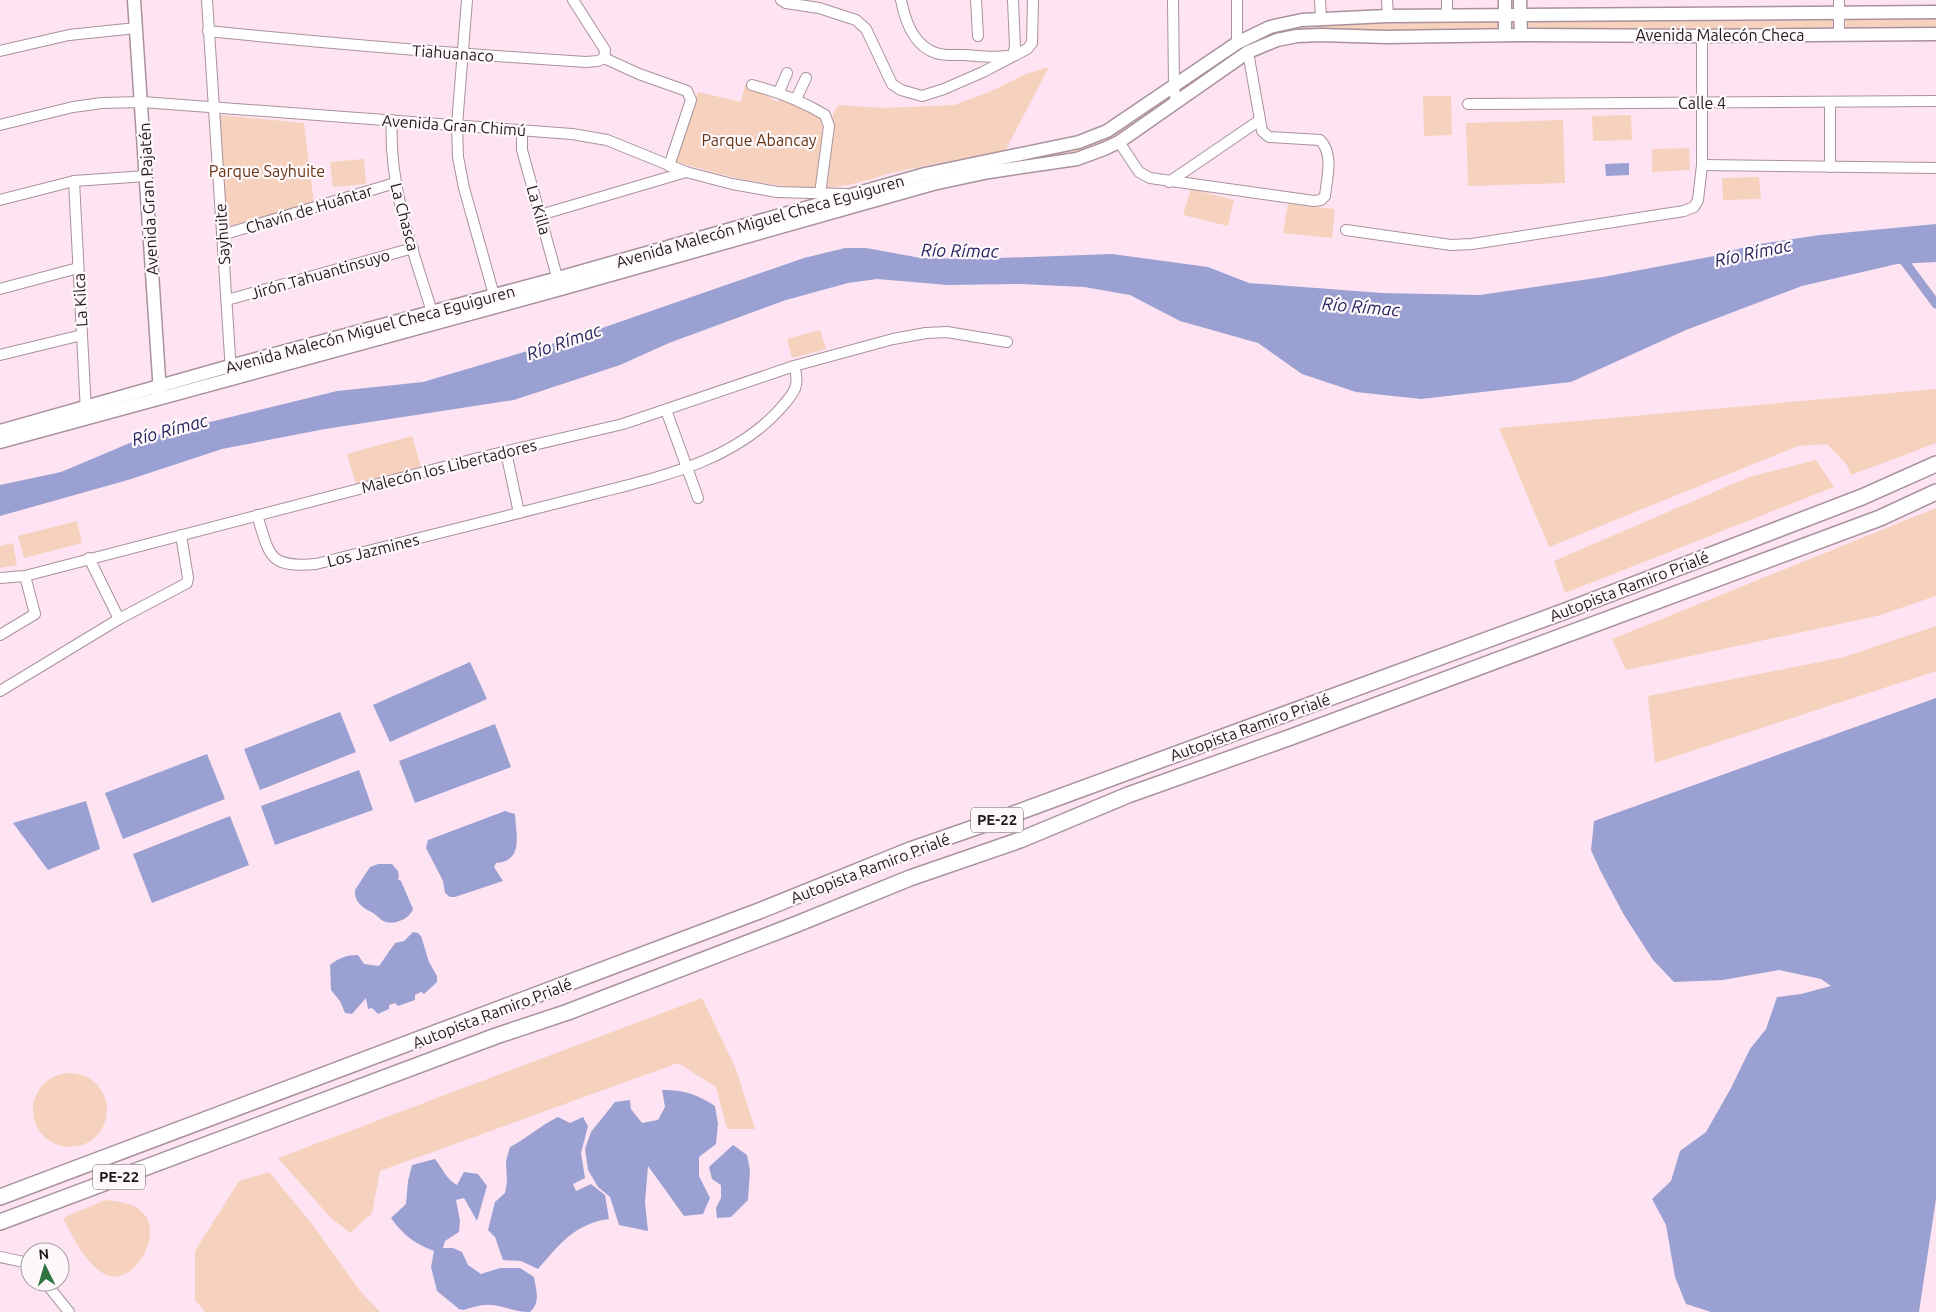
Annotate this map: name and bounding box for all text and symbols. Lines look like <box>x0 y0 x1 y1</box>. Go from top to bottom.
street label: Avenida Malecón Checa <box>1635 26 1805 44</box>
street label: Tiahuanaco <box>411 41 495 65</box>
street label: Calle 4 <box>1678 94 1726 112</box>
street label: Avenida Gran Chimú <box>381 111 527 139</box>
street label: Avenida Gran Pajatén <box>135 122 161 276</box>
park label: Parque Abancay <box>701 131 817 149</box>
park label: Parque Sayhuite <box>209 162 325 180</box>
street label: Avenida Malecón Miguel Checa Eguiguren <box>614 171 906 271</box>
street label: Chavín de Huántar <box>243 181 375 237</box>
street label: La Chasca <box>387 181 423 253</box>
street label: La Killa <box>523 183 555 237</box>
street label: Sayhuite <box>211 203 233 265</box>
water label: Río Rímac <box>1713 234 1794 270</box>
water label: Río Rímac <box>921 239 1000 261</box>
street label: Jirón Tahuantinsuyo <box>248 245 392 303</box>
street label: La Kilca <box>70 273 90 327</box>
street label: Avenida Malecón Miguel Checa Eguiguren <box>223 282 517 376</box>
water label: Río Rímac <box>1321 293 1401 319</box>
water label: Río Rímac <box>524 319 604 363</box>
water label: Río Rímac <box>129 409 211 449</box>
street label: Malecón los Libertadores <box>359 435 539 497</box>
street label: Los Jazmines <box>325 530 421 570</box>
street label: Autopista Ramiro Prialé <box>1547 547 1711 625</box>
street label: Autopista Ramiro Prialé <box>1167 690 1333 764</box>
road number: PE-22 <box>971 808 1023 832</box>
street label: Autopista Ramiro Prialé <box>788 829 952 907</box>
street label: Autopista Ramiro Prialé <box>410 974 574 1052</box>
road number: PE-22 <box>93 1164 145 1190</box>
north arrow <box>20 1242 70 1292</box>
text: N <box>38 1246 50 1262</box>

